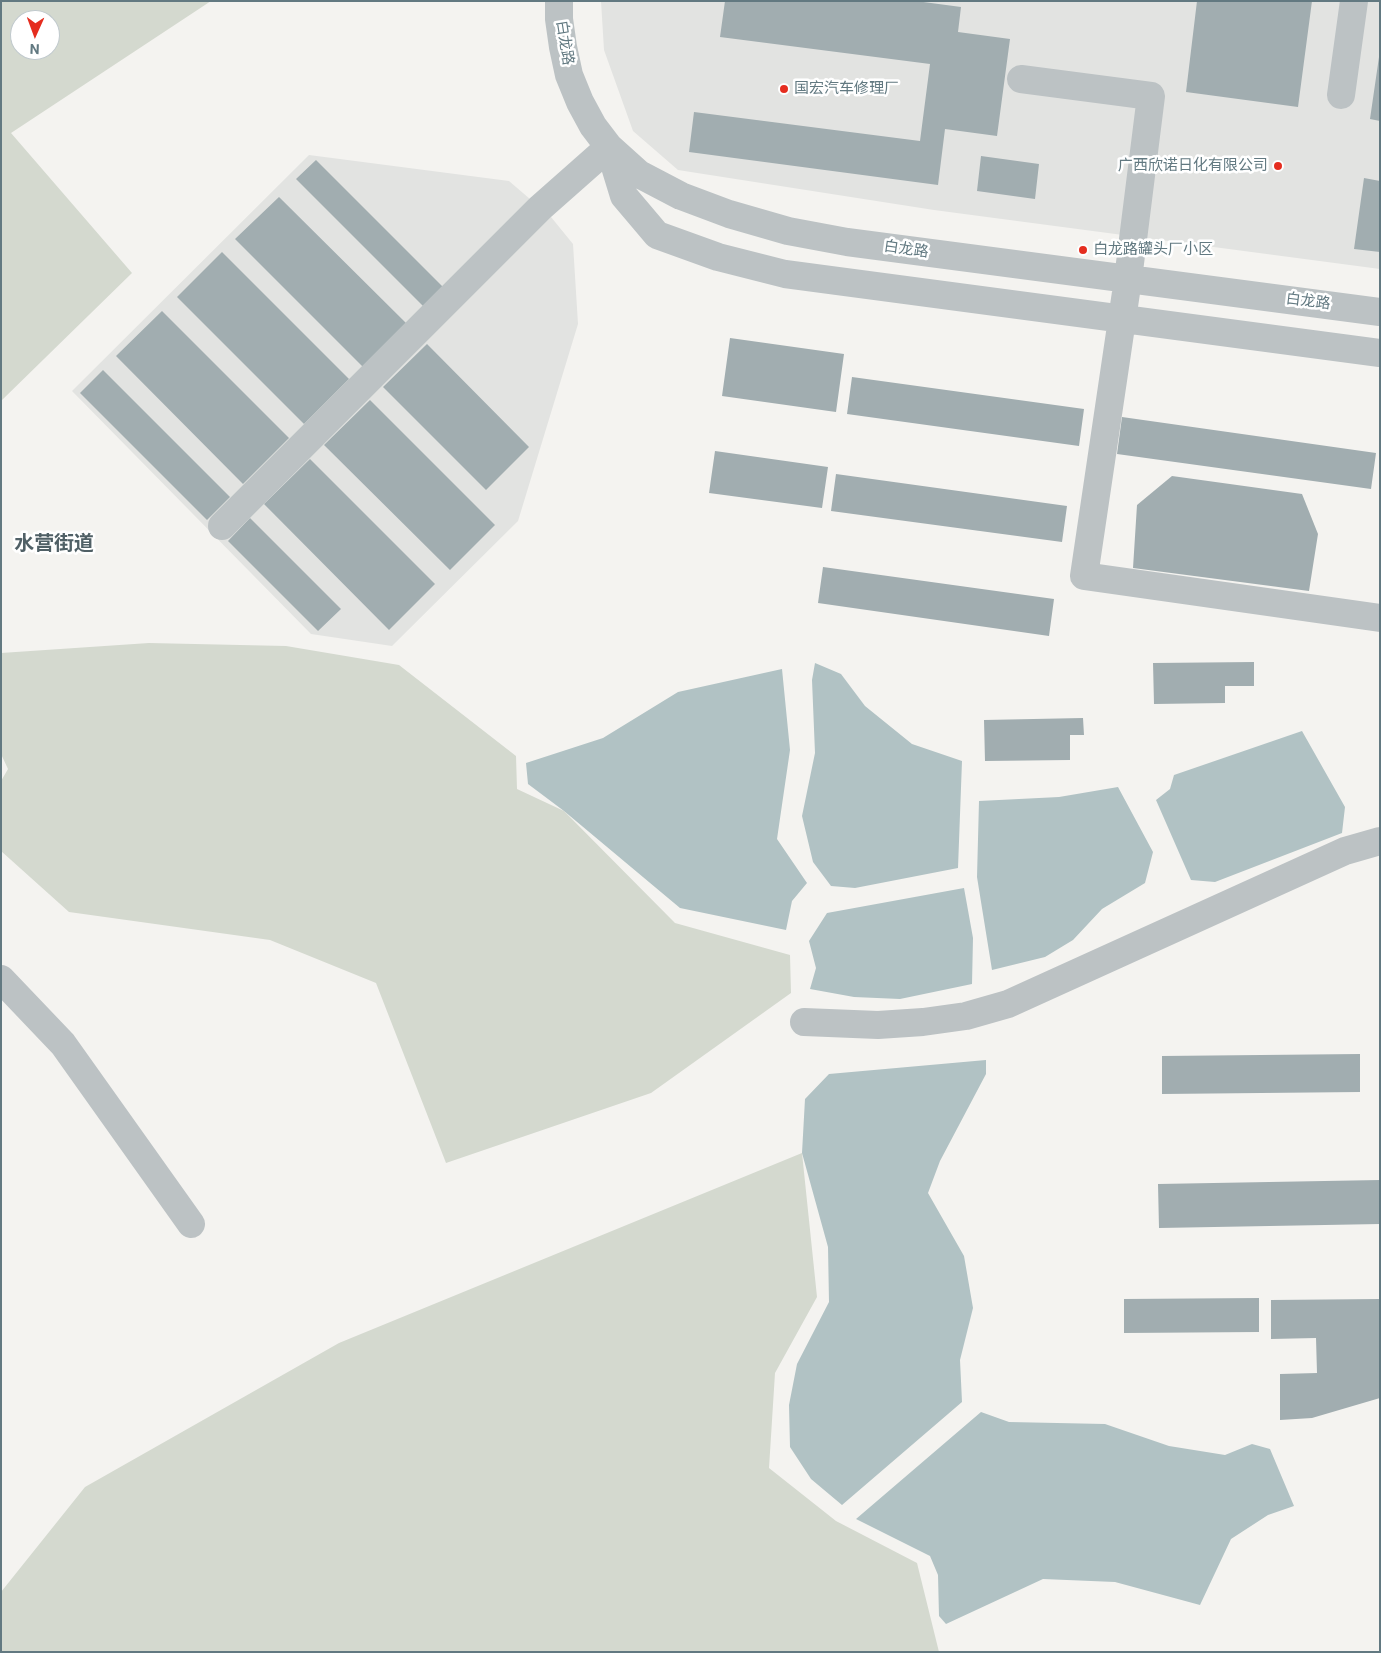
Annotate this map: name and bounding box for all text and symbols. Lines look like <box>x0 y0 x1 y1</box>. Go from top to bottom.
north arrow <box>10 10 60 60</box>
street label: 白龙路 <box>552 19 576 67</box>
text: N <box>29 41 40 57</box>
place label: 国宏汽车修理厂 <box>794 80 899 98</box>
marker: 国宏汽车修理厂 <box>778 83 790 95</box>
place label: 广西欣诺日化有限公司 <box>1118 157 1268 175</box>
marker: 广西欣诺日化有限公司 <box>1272 160 1284 172</box>
street label: 白龙路 <box>882 238 930 262</box>
place label: 白龙路罐头厂小区 <box>1093 241 1213 259</box>
marker: 白龙路罐头厂小区 <box>1077 244 1089 256</box>
street label: 白龙路 <box>1285 290 1331 314</box>
district label: 水营街道 <box>14 533 94 557</box>

